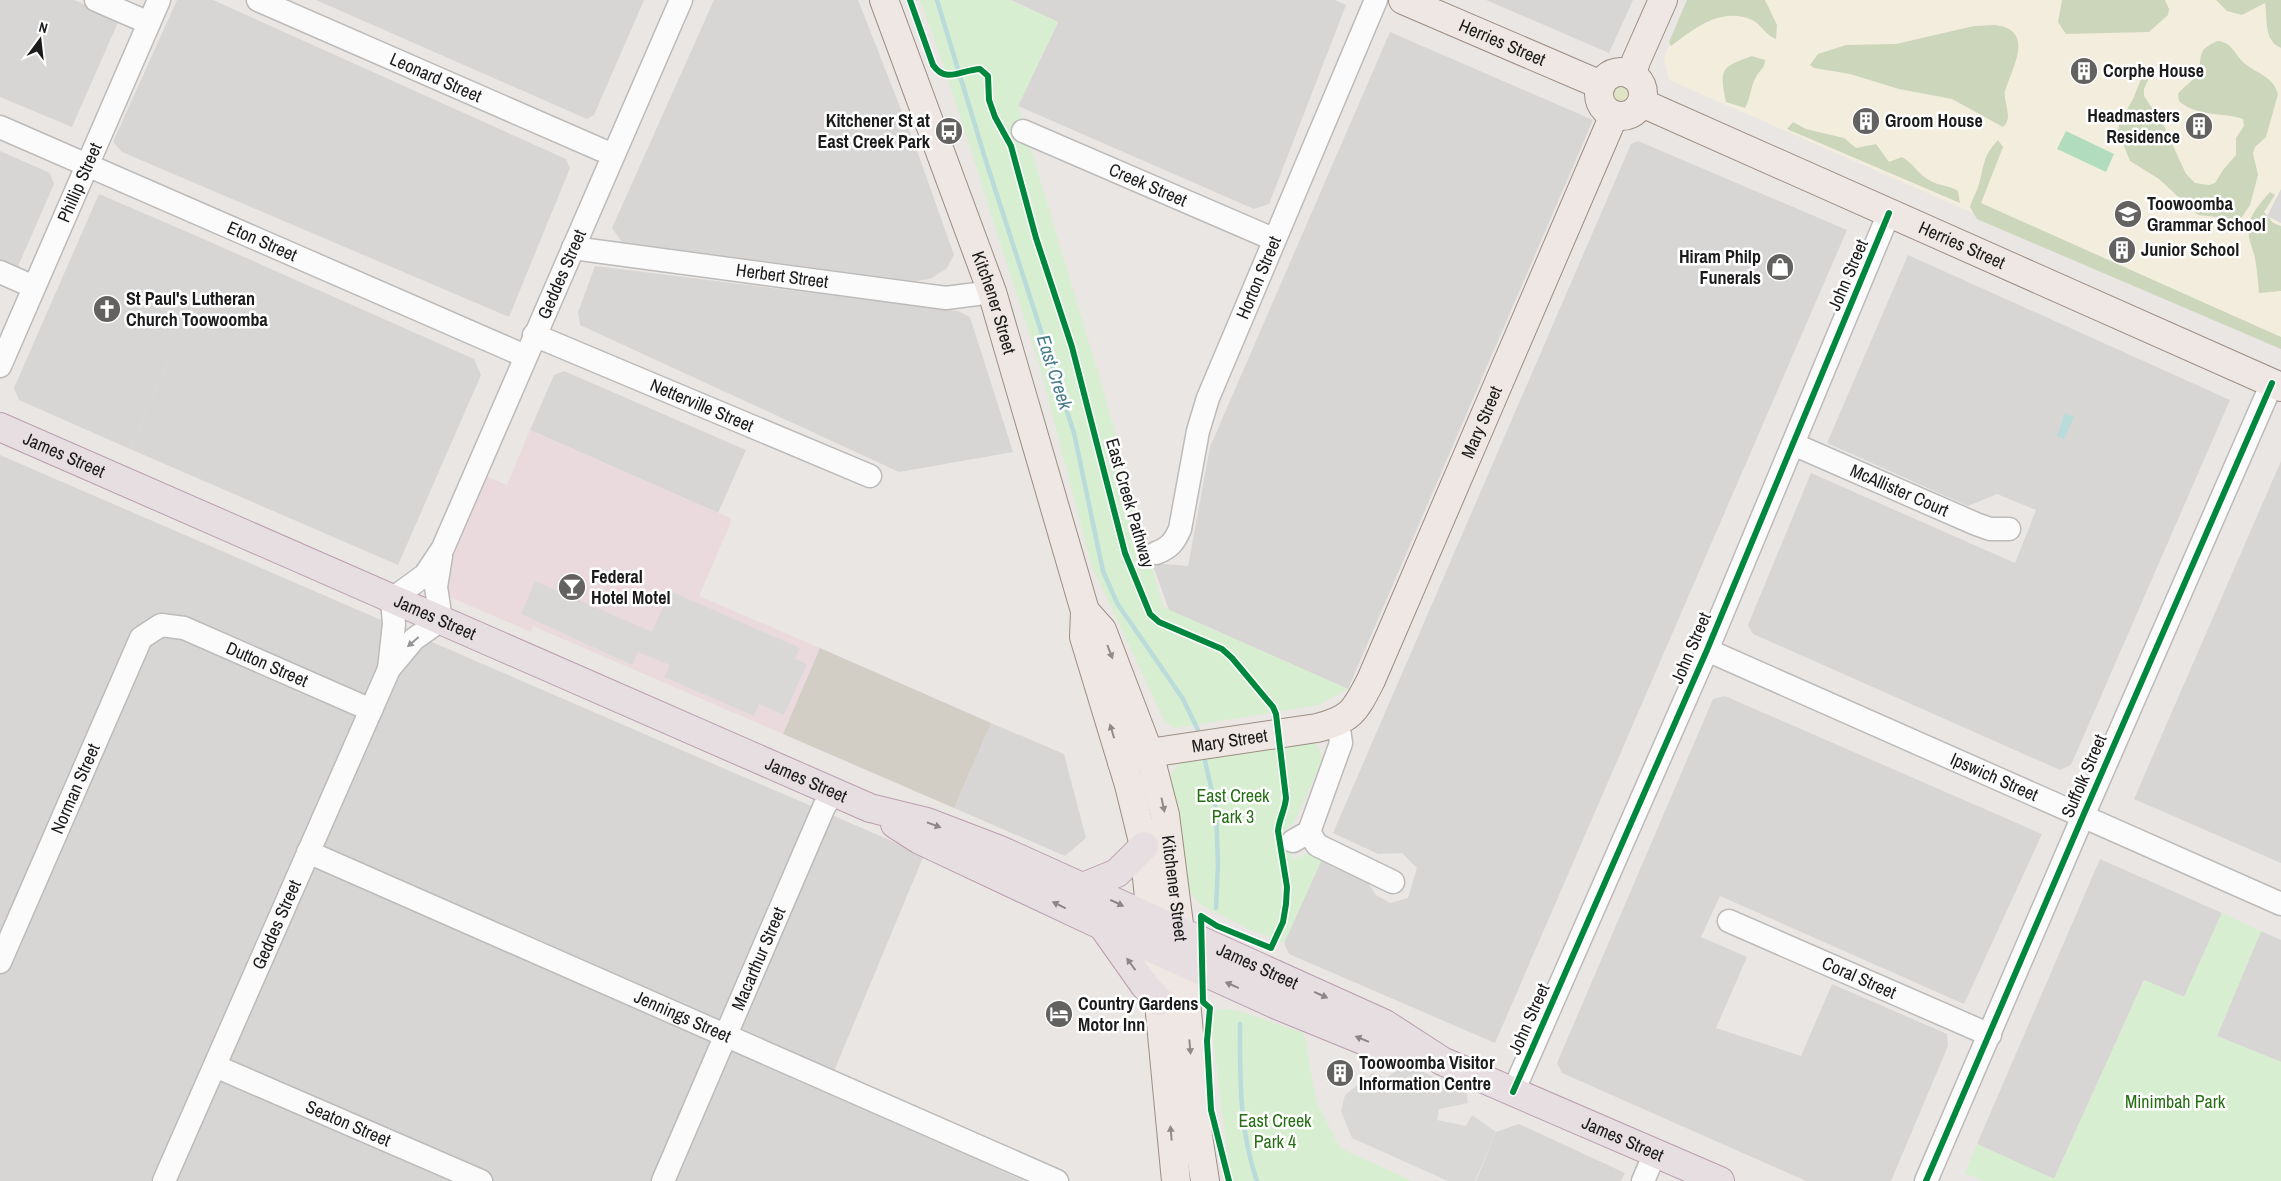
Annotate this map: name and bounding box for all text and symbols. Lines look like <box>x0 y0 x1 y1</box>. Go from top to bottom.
street label: Herries Street <box>1455 13 1550 72</box>
north arrow <box>15 15 65 65</box>
text: N <box>37 18 50 37</box>
street label: Leonard Street <box>386 46 486 108</box>
building icon: Corphe House <box>2069 56 2099 86</box>
place label: Corphe House <box>2103 58 2204 83</box>
place label: Headmasters Residence <box>2087 103 2180 149</box>
building icon: Groom House <box>1851 106 1881 136</box>
place label: Kitchener St at East Creek Park <box>818 108 931 154</box>
place label: Groom House <box>1885 108 1983 133</box>
building icon: Headmasters Residence <box>2184 111 2214 141</box>
bus stop icon: Kitchener St at East Creek Park <box>934 116 964 146</box>
street label: Phillip Street <box>51 139 108 226</box>
street label: Creek Street <box>1105 157 1191 212</box>
place label: Toowoomba Grammar School <box>2147 191 2266 237</box>
school or university icon: Toowoomba Grammar School <box>2113 199 2143 229</box>
street label: Eton Street <box>223 215 301 267</box>
street label: Herries Street <box>1915 215 2009 275</box>
street label: Geddes Street <box>531 225 592 323</box>
street label: Horton Street <box>1230 232 1287 323</box>
street label: John Street <box>1821 235 1874 314</box>
building icon: Junior School <box>2107 235 2137 265</box>
place label: Junior School <box>2141 237 2239 262</box>
place label: Hiram Philp Funerals <box>1679 244 1761 290</box>
street label: Kitchener Street <box>966 247 1022 357</box>
shop icon: Hiram Philp Funerals <box>1765 252 1795 282</box>
street label: Herbert Street <box>735 257 830 294</box>
place label: St Paul's Lutheran Church Toowoomba <box>126 286 268 332</box>
church icon: St Paul's Lutheran Church Toowoomba <box>92 294 122 324</box>
water label: East Creek <box>1031 331 1080 414</box>
street label: Netterville Street <box>646 372 758 438</box>
street label: Mary Street <box>1455 382 1508 462</box>
street label: James Street <box>19 426 109 484</box>
street label: East Creek Pathway <box>1100 435 1161 571</box>
street label: McAllister Court <box>1846 458 1953 523</box>
place label: Federal Hotel Motel <box>591 564 671 610</box>
bar icon: Federal Hotel Motel <box>557 572 587 602</box>
street label: James Street <box>390 588 480 646</box>
street label: John Street <box>1664 608 1717 687</box>
street label: Dutton Street <box>222 635 312 693</box>
one-way arrow <box>407 636 419 648</box>
one-way arrow <box>1107 645 1115 659</box>
street label: Mary Street <box>1190 723 1269 758</box>
one-way arrow <box>1108 724 1116 739</box>
street label: Suffolk Street <box>2055 730 2112 821</box>
street label: Norman Street <box>44 739 106 838</box>
street label: Ipswich Street <box>1946 746 2042 807</box>
street label: James Street <box>761 751 851 808</box>
park label: East Creek Park 3 <box>1196 783 1270 829</box>
one-way arrow <box>1159 798 1167 813</box>
one-way arrow <box>927 822 942 829</box>
street label: Kitchener Street <box>1156 834 1194 942</box>
street label: Geddes Street <box>246 876 307 973</box>
one-way arrow <box>1110 899 1124 907</box>
one-way arrow <box>1052 901 1066 909</box>
street label: Macarthur Street <box>725 903 791 1014</box>
street label: James Street <box>1213 937 1302 995</box>
street label: Coral Street <box>1818 950 1900 1005</box>
one-way arrow <box>1126 957 1136 971</box>
street label: John Street <box>1502 979 1555 1058</box>
one-way arrow <box>1225 981 1239 989</box>
street label: Jennings Street <box>630 984 735 1048</box>
place label: Country Gardens Motor Inn <box>1078 991 1199 1037</box>
one-way arrow <box>1314 991 1328 999</box>
hotel icon: Country Gardens Motor Inn <box>1044 999 1074 1029</box>
one-way arrow <box>1354 1035 1369 1043</box>
one-way arrow <box>1186 1039 1194 1055</box>
place label: Toowoomba Visitor Information Centre <box>1359 1050 1495 1096</box>
building icon: Toowoomba Visitor Information Centre <box>1325 1058 1355 1088</box>
park label: Minimbah Park <box>2125 1089 2226 1114</box>
street label: Seaton Street <box>302 1094 395 1152</box>
park label: East Creek Park 4 <box>1238 1108 1312 1154</box>
street label: James Street <box>1578 1110 1668 1167</box>
one-way arrow <box>1167 1124 1175 1140</box>

